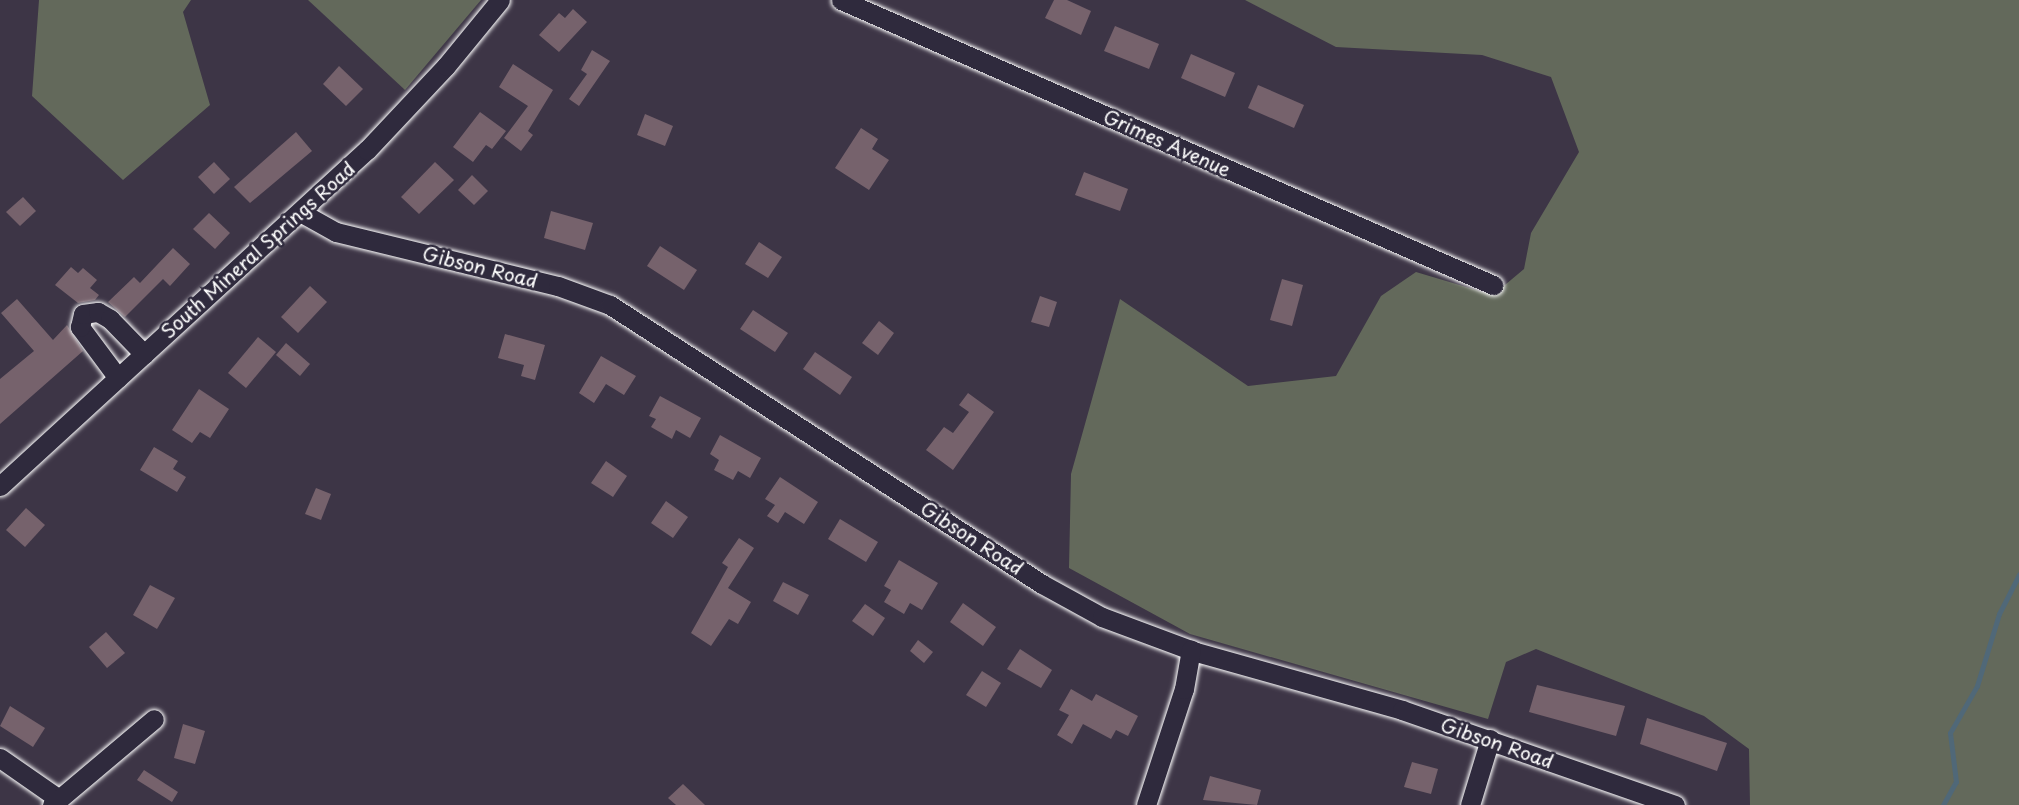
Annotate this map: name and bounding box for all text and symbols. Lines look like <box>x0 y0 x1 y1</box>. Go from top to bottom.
street label: Grimes Avenue <box>1100 105 1234 181</box>
street label: South Mineral Springs Road <box>156 156 360 344</box>
street label: Gibson Road <box>421 242 539 292</box>
street label: Gibson Road <box>917 497 1027 579</box>
street label: Gibson Road <box>1438 713 1556 773</box>

